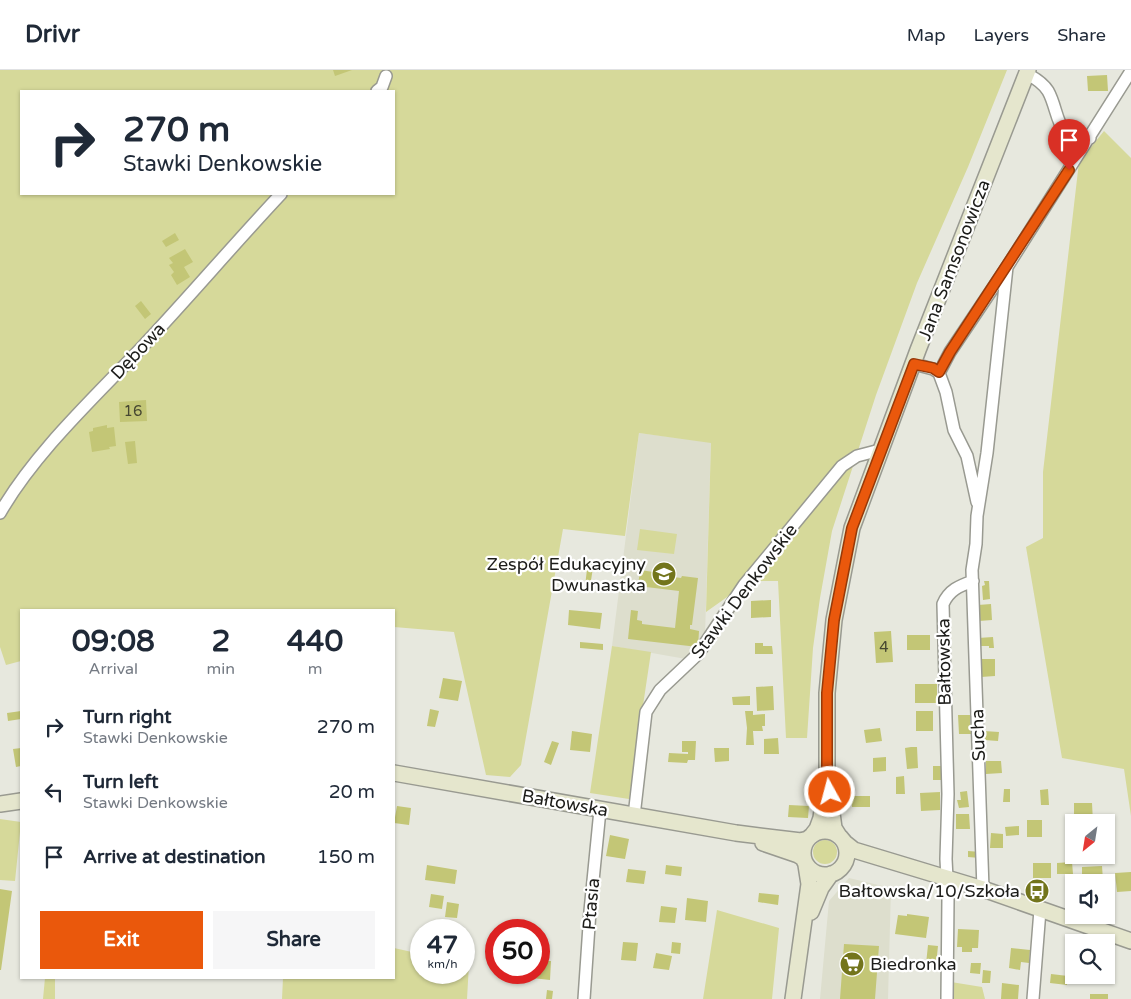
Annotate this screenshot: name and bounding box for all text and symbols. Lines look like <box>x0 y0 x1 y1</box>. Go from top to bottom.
text: Drivr <box>25 20 80 49</box>
text: Map <box>907 24 946 46</box>
text: Layers <box>974 24 1029 46</box>
text: Share <box>1057 24 1106 46</box>
text: 270 m <box>123 109 230 151</box>
icon: right <box>40 110 105 175</box>
pin <box>1048 119 1090 170</box>
icon: arrive <box>1055 126 1083 154</box>
text: Stawki Denkowskie <box>123 151 322 177</box>
street label: Jana Samsonowicza <box>913 176 995 344</box>
street label: Dębowa <box>106 318 170 384</box>
house number: 16 <box>124 402 142 420</box>
street label: Stawki Denkowskie <box>686 519 802 663</box>
place label: Zespół Edukacyjny Dwunastka <box>486 553 646 596</box>
school or university icon: Zespół Edukacyjny Dwunastka <box>651 561 677 587</box>
street label: Bałtowska <box>932 618 956 706</box>
text: 09:08 <box>72 623 155 660</box>
text: 2 <box>211 623 230 660</box>
text: 440 <box>287 623 343 660</box>
house number: 4 <box>879 638 889 656</box>
text: Arrival <box>89 659 138 679</box>
text: min <box>207 659 235 679</box>
text: m <box>308 659 322 679</box>
text: Turn right <box>83 706 171 728</box>
street label: Sucha <box>966 708 990 762</box>
icon: right <box>40 713 68 741</box>
text: 270 m <box>317 716 375 738</box>
text: Stawki Denkowskie <box>83 728 228 748</box>
position arrow <box>803 765 855 817</box>
text: Turn left <box>83 771 159 793</box>
icon: left <box>40 778 68 806</box>
text: 20 m <box>329 781 375 803</box>
street label: Bałtowska <box>520 785 610 821</box>
text: Stawki Denkowskie <box>83 793 228 813</box>
north arrow <box>1065 814 1115 864</box>
map controls <box>1065 814 1115 984</box>
icon: arrive <box>40 843 68 871</box>
text: Arrive at destination <box>83 846 266 868</box>
text: 150 m <box>317 846 375 868</box>
button: sound <box>1065 874 1115 924</box>
street label: Ptasia <box>578 877 604 931</box>
bus stop icon: Bałtowska/10/Szkoła <box>1024 878 1050 904</box>
place label: Bałtowska/10/Szkoła <box>839 880 1020 902</box>
button: Exit <box>40 911 203 969</box>
button: Share <box>213 911 375 969</box>
speed limit sign: 50 <box>485 919 550 984</box>
text: 47 <box>427 930 458 960</box>
button: search <box>1065 934 1115 984</box>
supermarket icon: Biedronka <box>839 951 865 977</box>
place label: Biedronka <box>870 953 957 975</box>
text: km/h <box>427 957 458 971</box>

